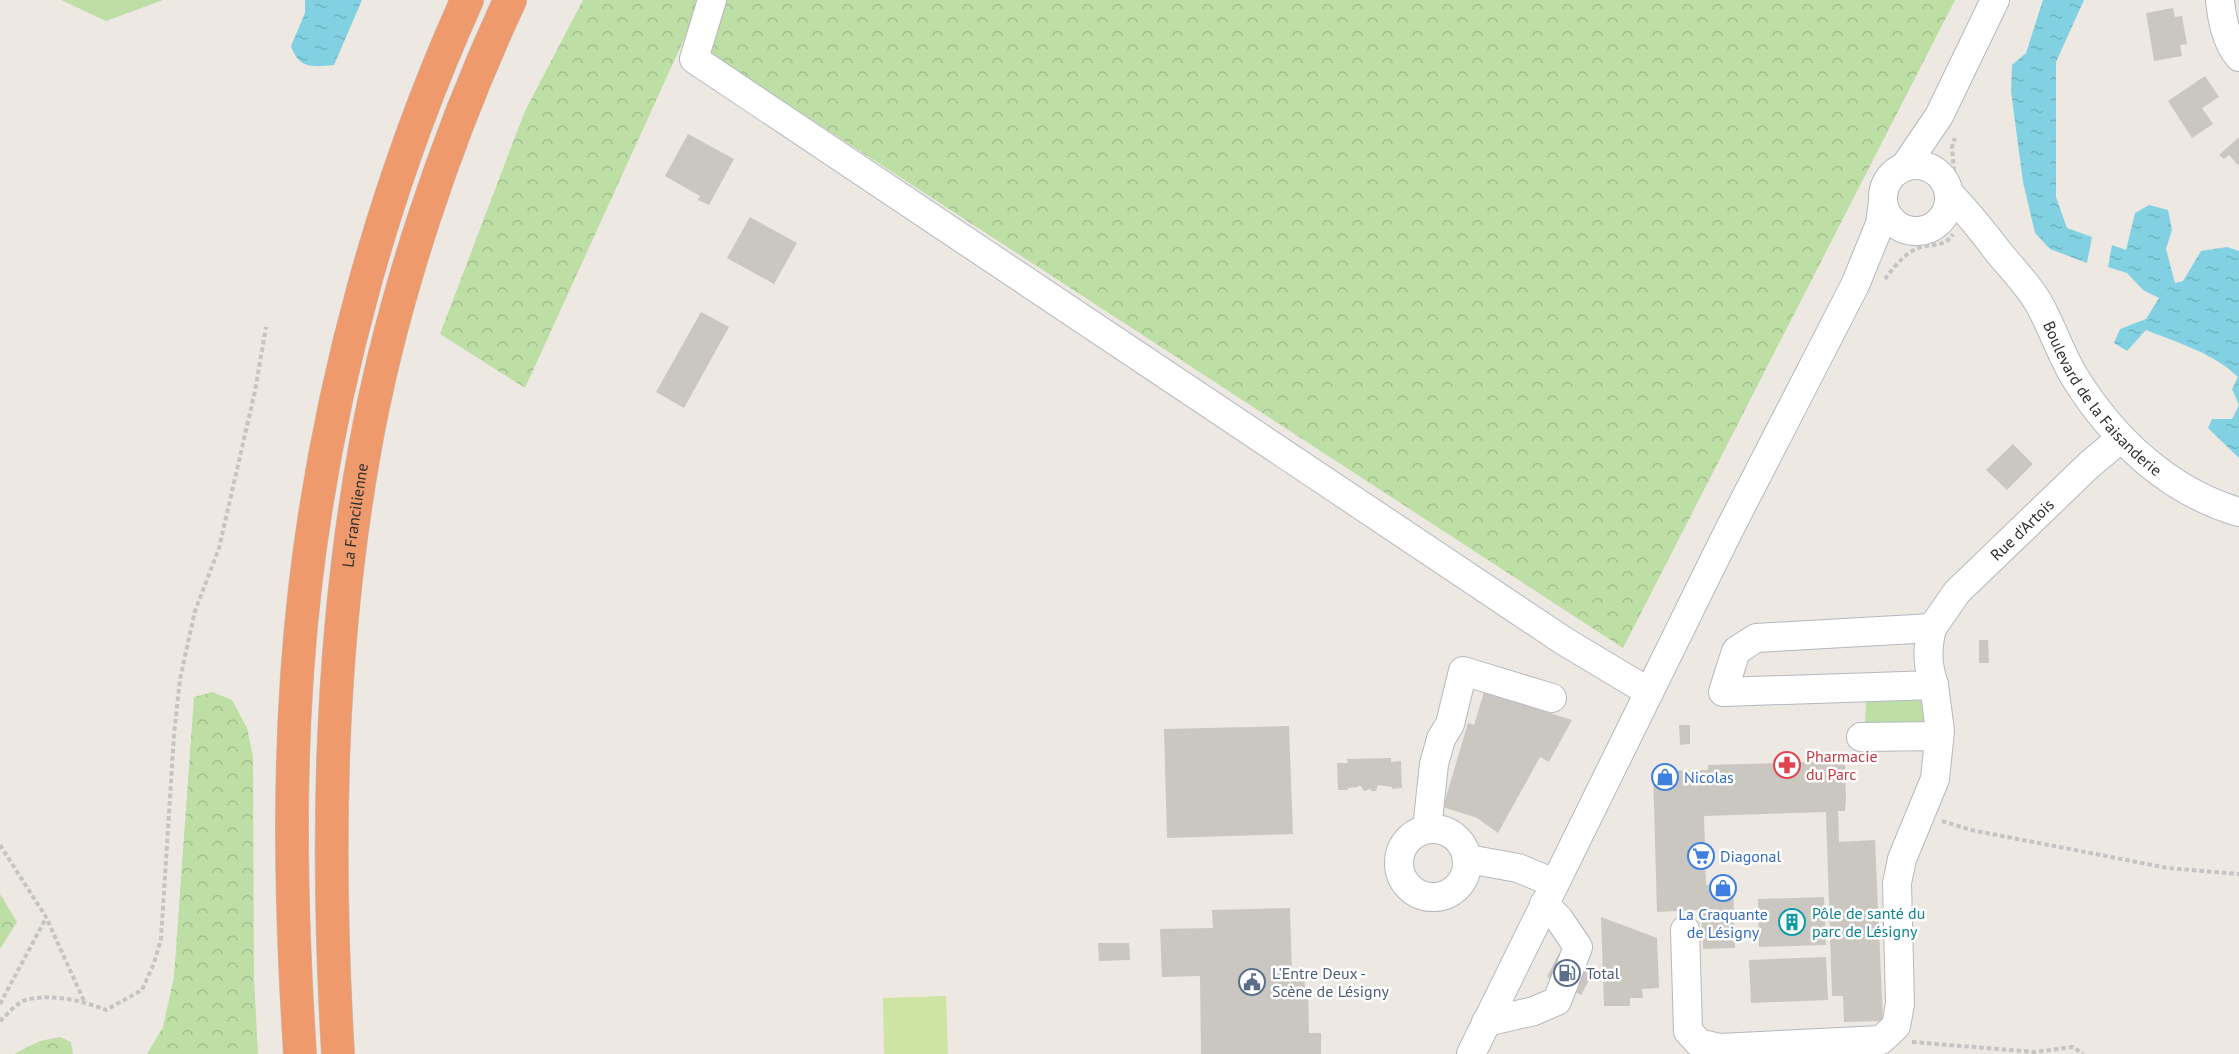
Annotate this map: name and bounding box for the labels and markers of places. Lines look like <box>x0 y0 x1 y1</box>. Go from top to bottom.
place label: Pharmacie du Parc <box>1806 746 1878 784</box>
pharmacy icon: Pharmacie du Parc <box>1772 750 1802 780</box>
shop icon: Nicolas <box>1650 762 1680 792</box>
place label: Nicolas <box>1684 767 1734 787</box>
supermarket icon: Diagonal <box>1686 841 1716 871</box>
place label: Diagonal <box>1720 846 1782 866</box>
shop icon: La Craquante de Lésigny <box>1708 873 1738 903</box>
place label: Pôle de santé du parc de Lésigny <box>1812 903 1925 941</box>
place label: La Craquante de Lésigny <box>1678 904 1768 942</box>
building icon: Pôle de santé du parc de Lésigny <box>1777 907 1807 937</box>
fuel station icon: Total <box>1552 958 1582 988</box>
place label: L'Entre Deux - Scène de Lésigny <box>1272 963 1389 1001</box>
place label: Total <box>1586 963 1620 983</box>
public building icon: L'Entre Deux - Scène de Lésigny <box>1237 967 1267 997</box>

